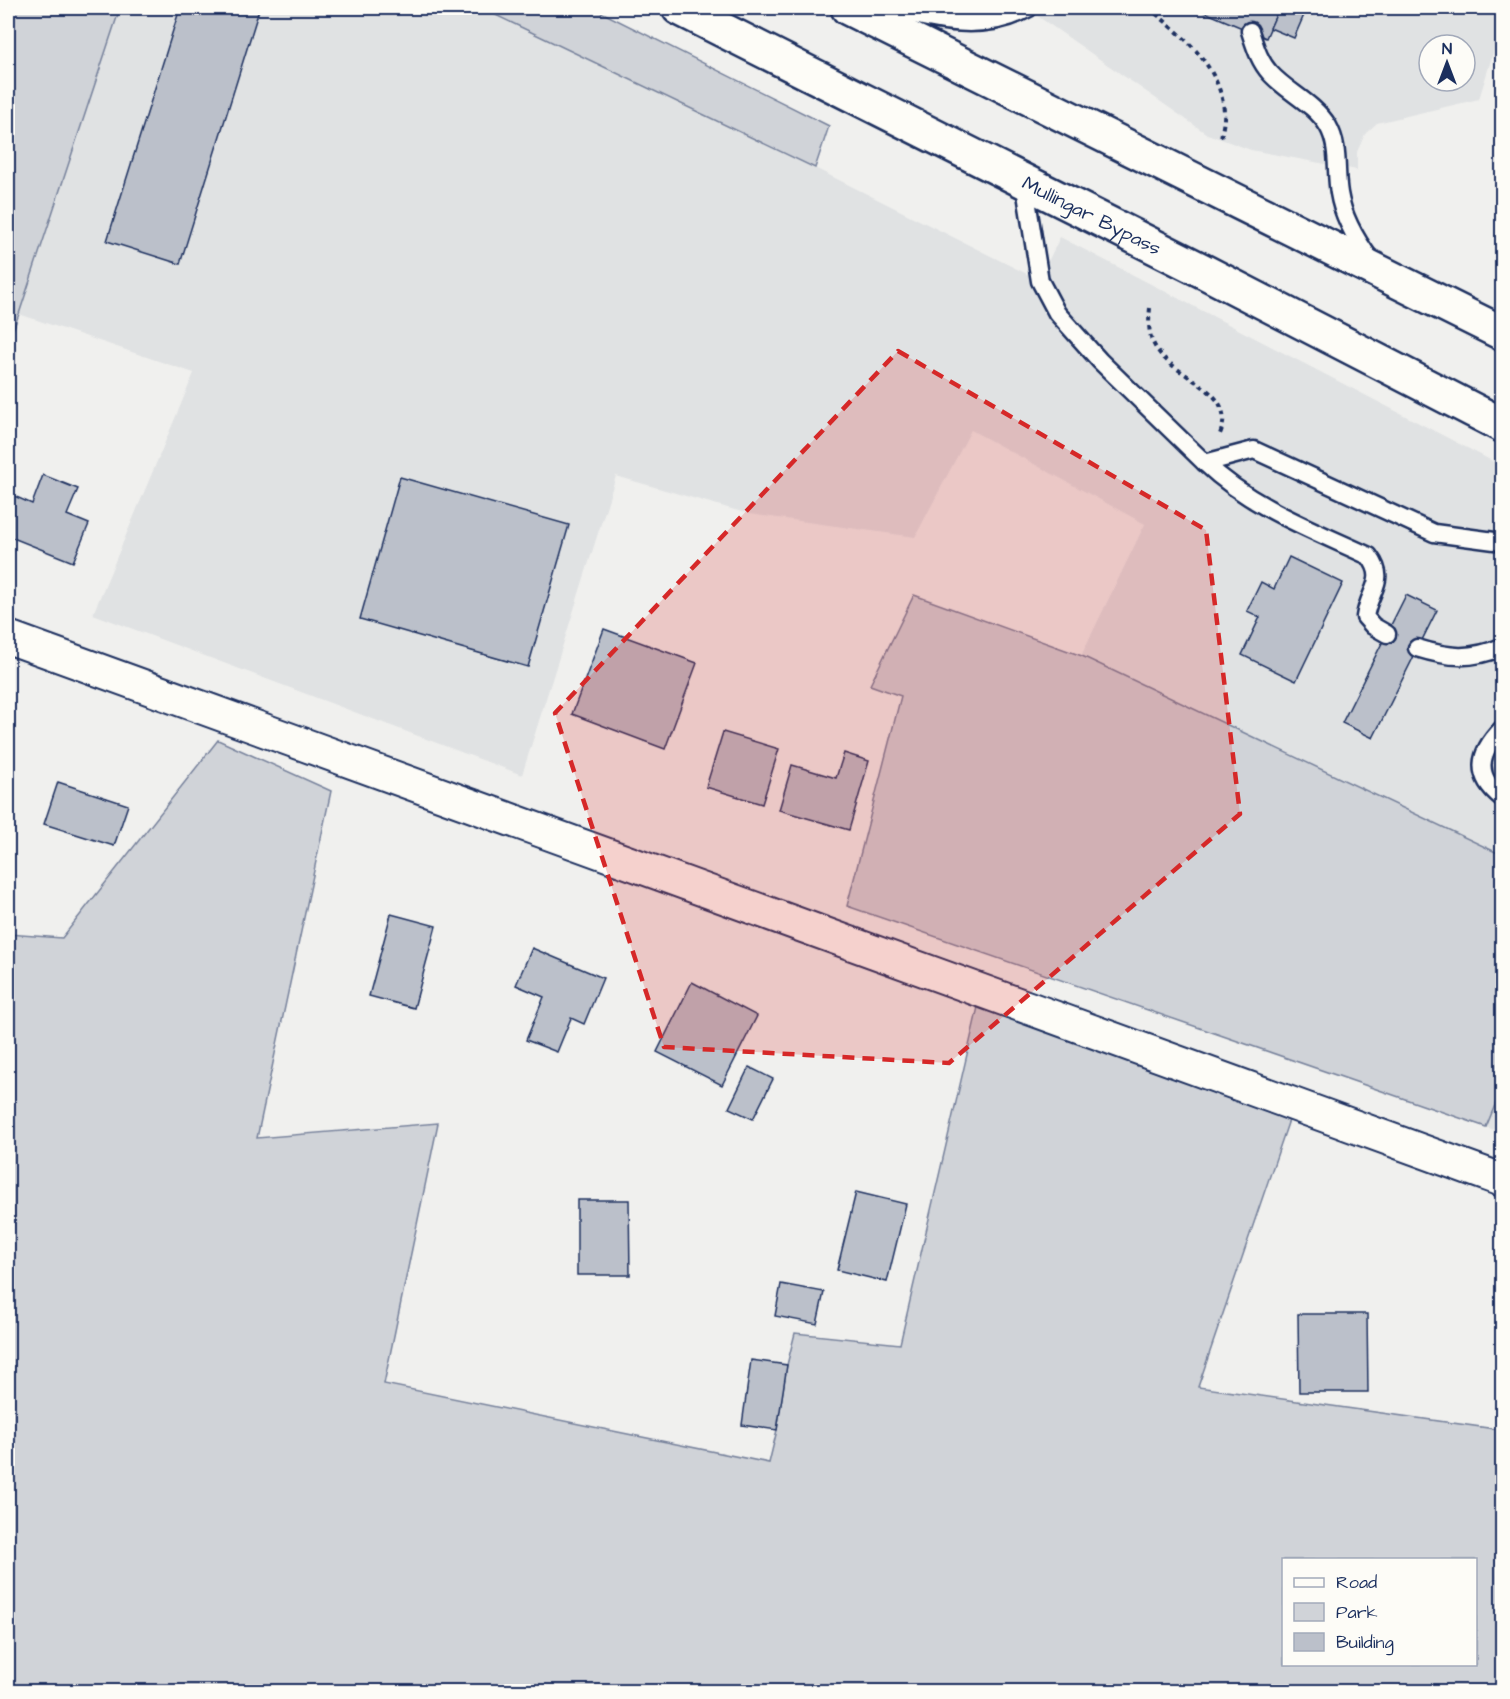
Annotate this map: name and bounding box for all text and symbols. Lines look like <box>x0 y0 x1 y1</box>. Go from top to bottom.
north arrow <box>1417 33 1477 93</box>
text: N <box>1442 38 1452 60</box>
street label: Mullingar Bypass <box>1017 169 1166 263</box>
legend <box>1282 1558 1477 1666</box>
text: Road <box>1336 1570 1377 1595</box>
text: Park <box>1336 1600 1378 1625</box>
text: Building <box>1336 1630 1394 1656</box>

